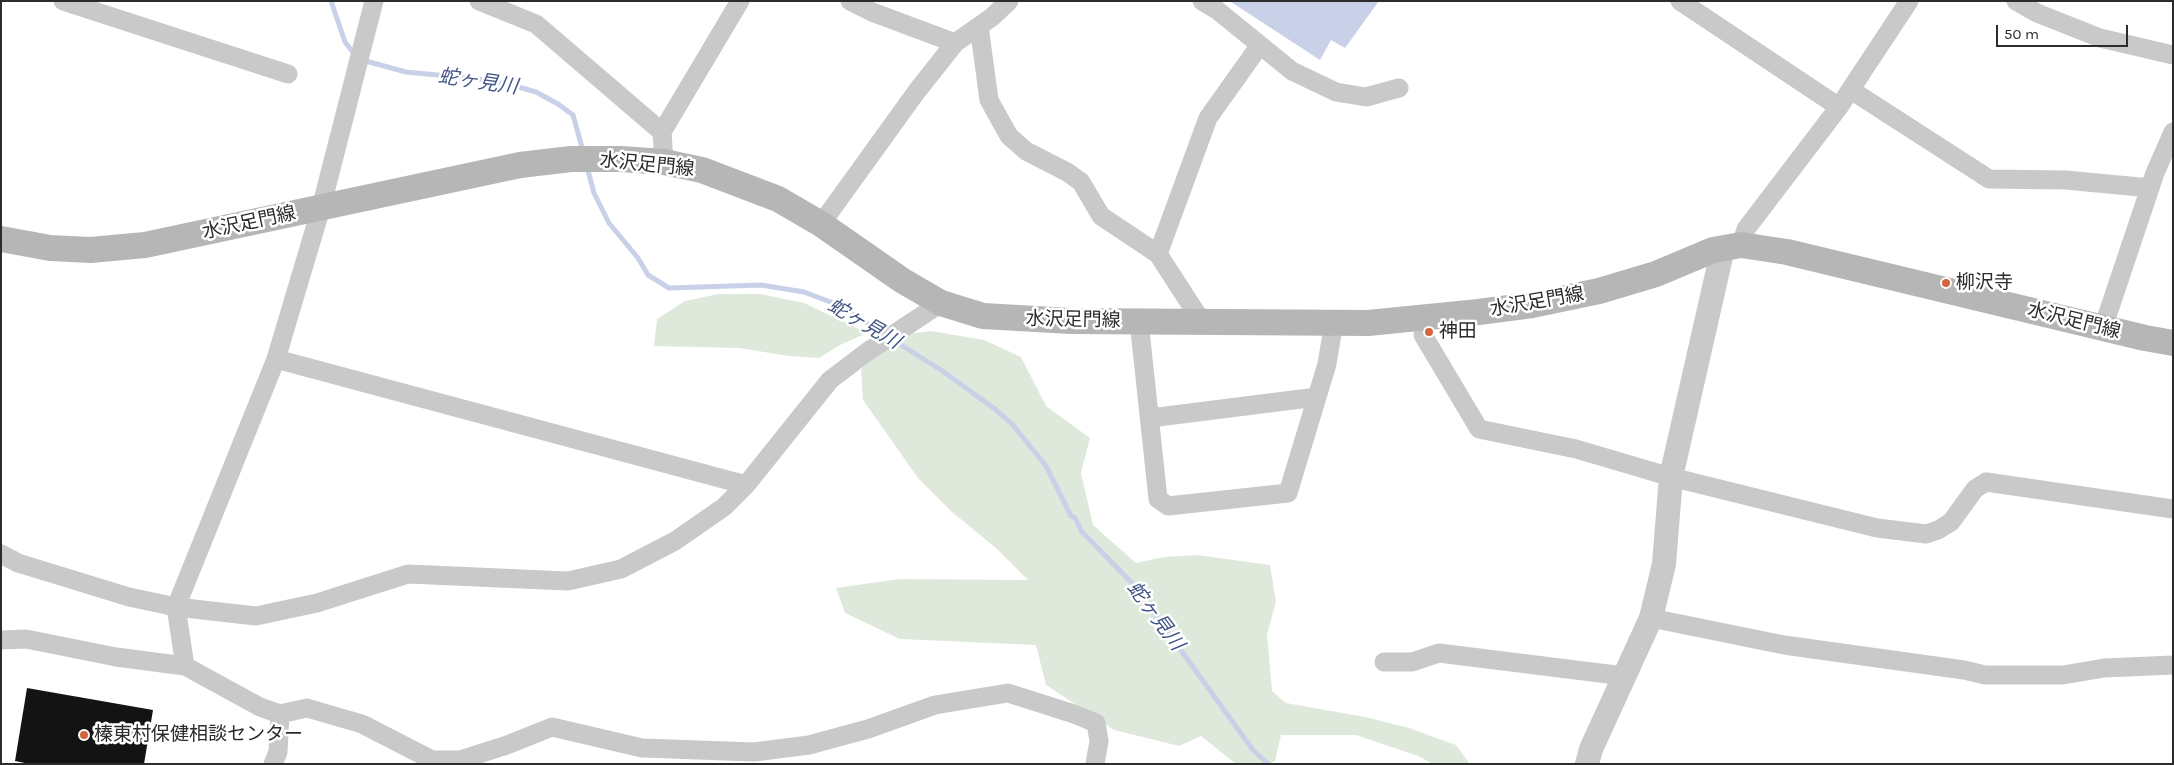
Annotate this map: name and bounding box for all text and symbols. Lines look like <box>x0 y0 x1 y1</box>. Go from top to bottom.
scale bar <box>1999 15 2132 47</box>
text: 50 m <box>2004 25 2039 43</box>
water label: 蛇ヶ見川 <box>437 65 519 99</box>
street label: 水沢足門線 <box>599 149 695 181</box>
street label: 水沢足門線 <box>200 202 298 244</box>
place label: 柳沢寺 <box>1956 272 2013 294</box>
marker: 柳沢寺 <box>1940 277 1952 289</box>
street label: 水沢足門線 <box>1488 283 1586 321</box>
water label: 蛇ヶ見川 <box>823 294 905 354</box>
street label: 水沢足門線 <box>2025 298 2123 344</box>
street label: 水沢足門線 <box>1025 308 1121 332</box>
place label: 神田 <box>1439 321 1477 343</box>
marker: 神田 <box>1423 326 1435 338</box>
water label: 蛇ヶ見川 <box>1121 577 1189 655</box>
place label: 榛東村保健相談センター <box>94 724 303 746</box>
marker: 榛東村保健相談センター <box>78 729 90 741</box>

